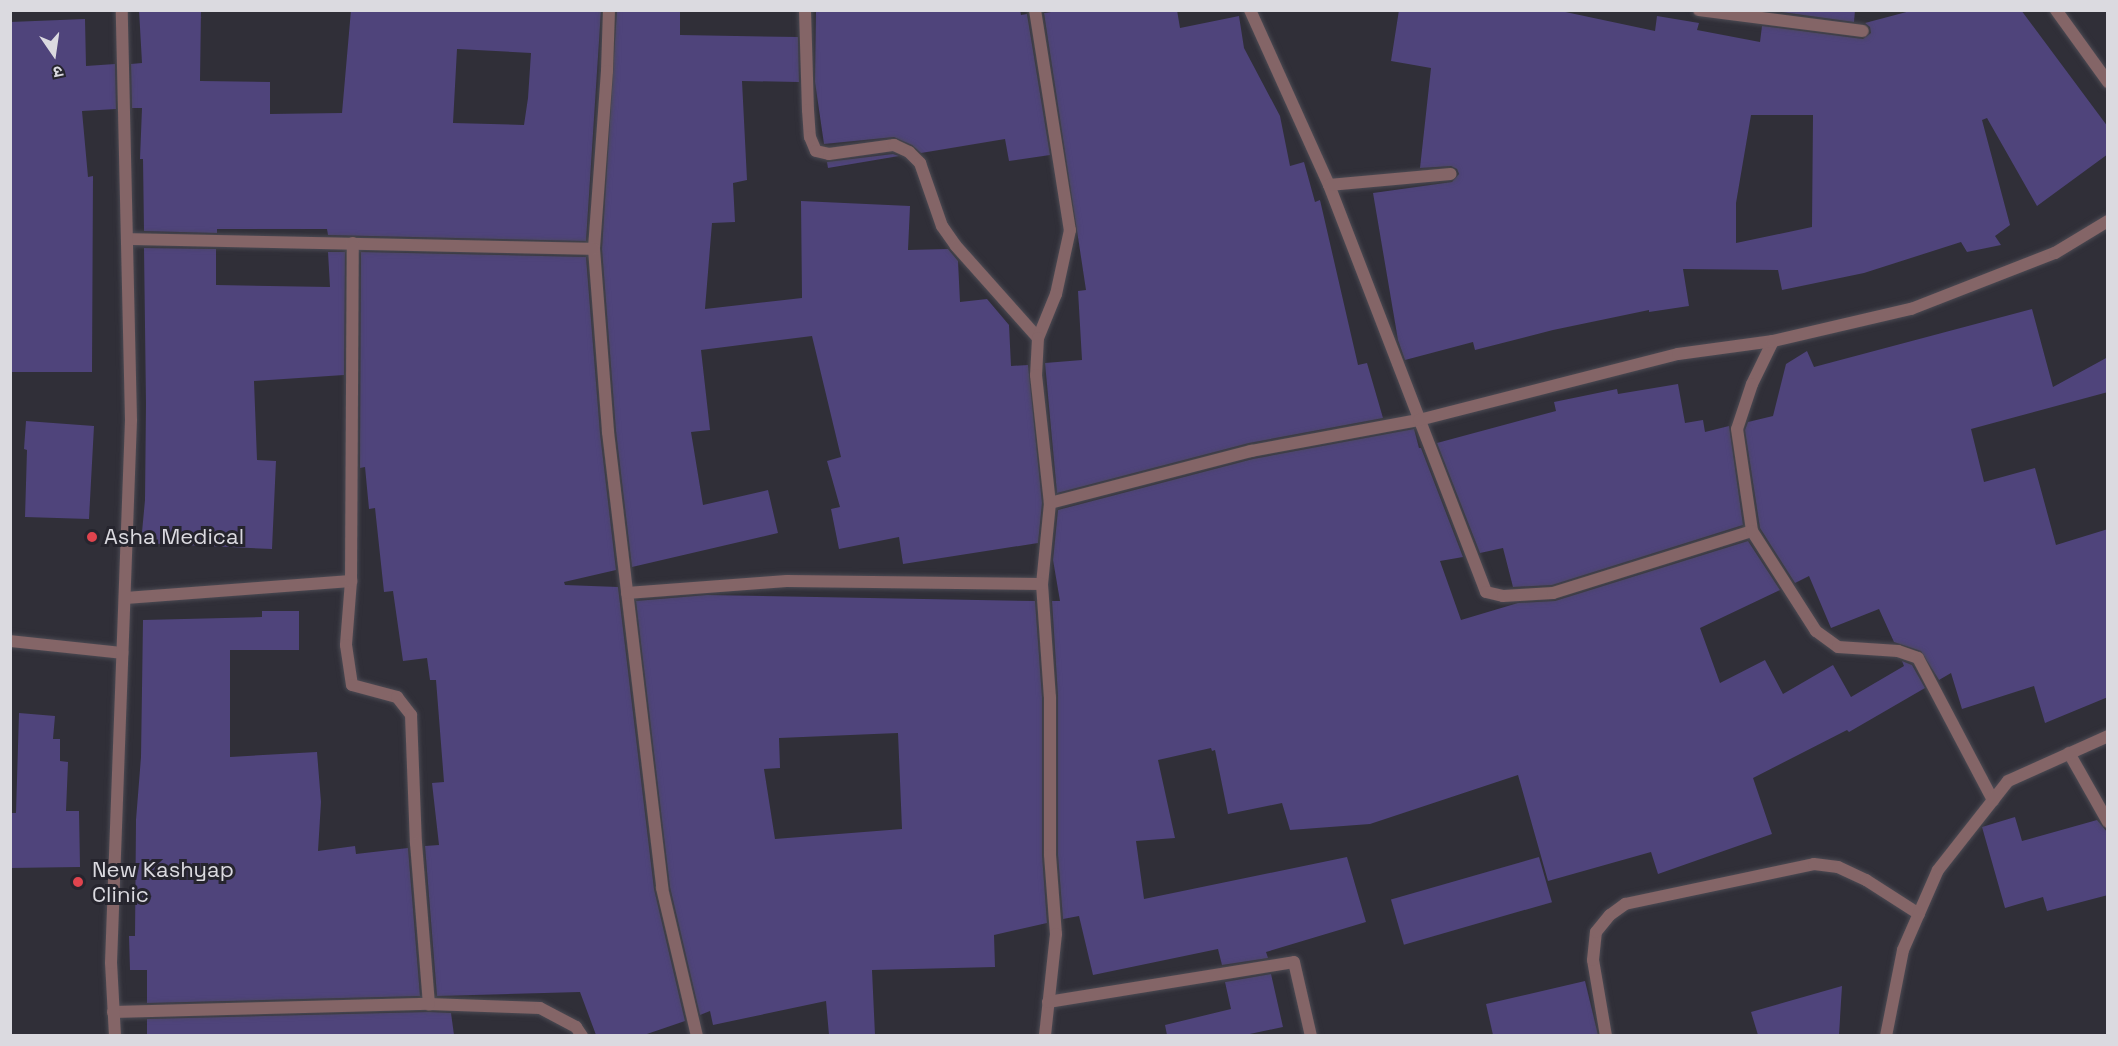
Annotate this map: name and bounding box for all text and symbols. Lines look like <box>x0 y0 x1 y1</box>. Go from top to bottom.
north arrow <box>24 24 84 84</box>
text: उ <box>51 61 65 83</box>
place label: Asha Medical <box>104 524 244 550</box>
marker: Asha Medical <box>85 530 99 544</box>
place label: New Kashyap Clinic <box>92 856 234 908</box>
marker: New Kashyap Clinic <box>69 873 87 891</box>

